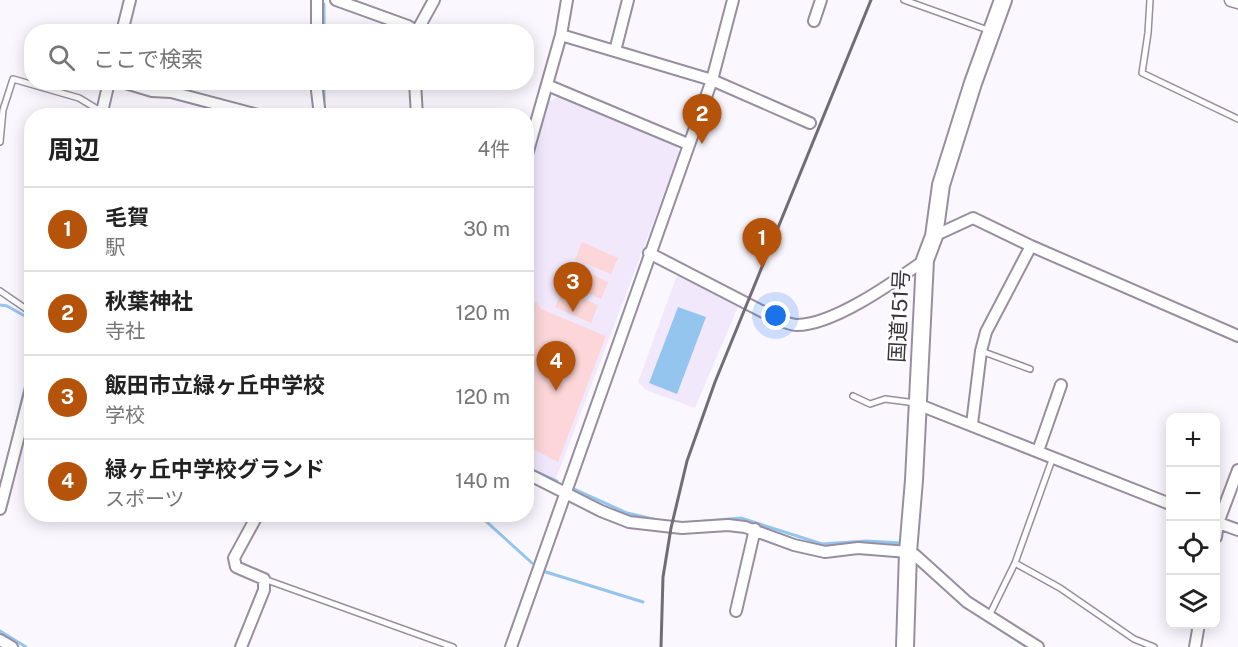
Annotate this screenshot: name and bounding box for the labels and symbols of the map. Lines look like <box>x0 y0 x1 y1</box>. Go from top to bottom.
pin: 2 <box>682 94 722 144</box>
pin: 1 <box>742 218 782 268</box>
pin: 3 <box>554 262 592 312</box>
street label: 国道151号 <box>884 269 914 363</box>
your location <box>761 301 790 330</box>
pin: 4 <box>536 342 576 391</box>

